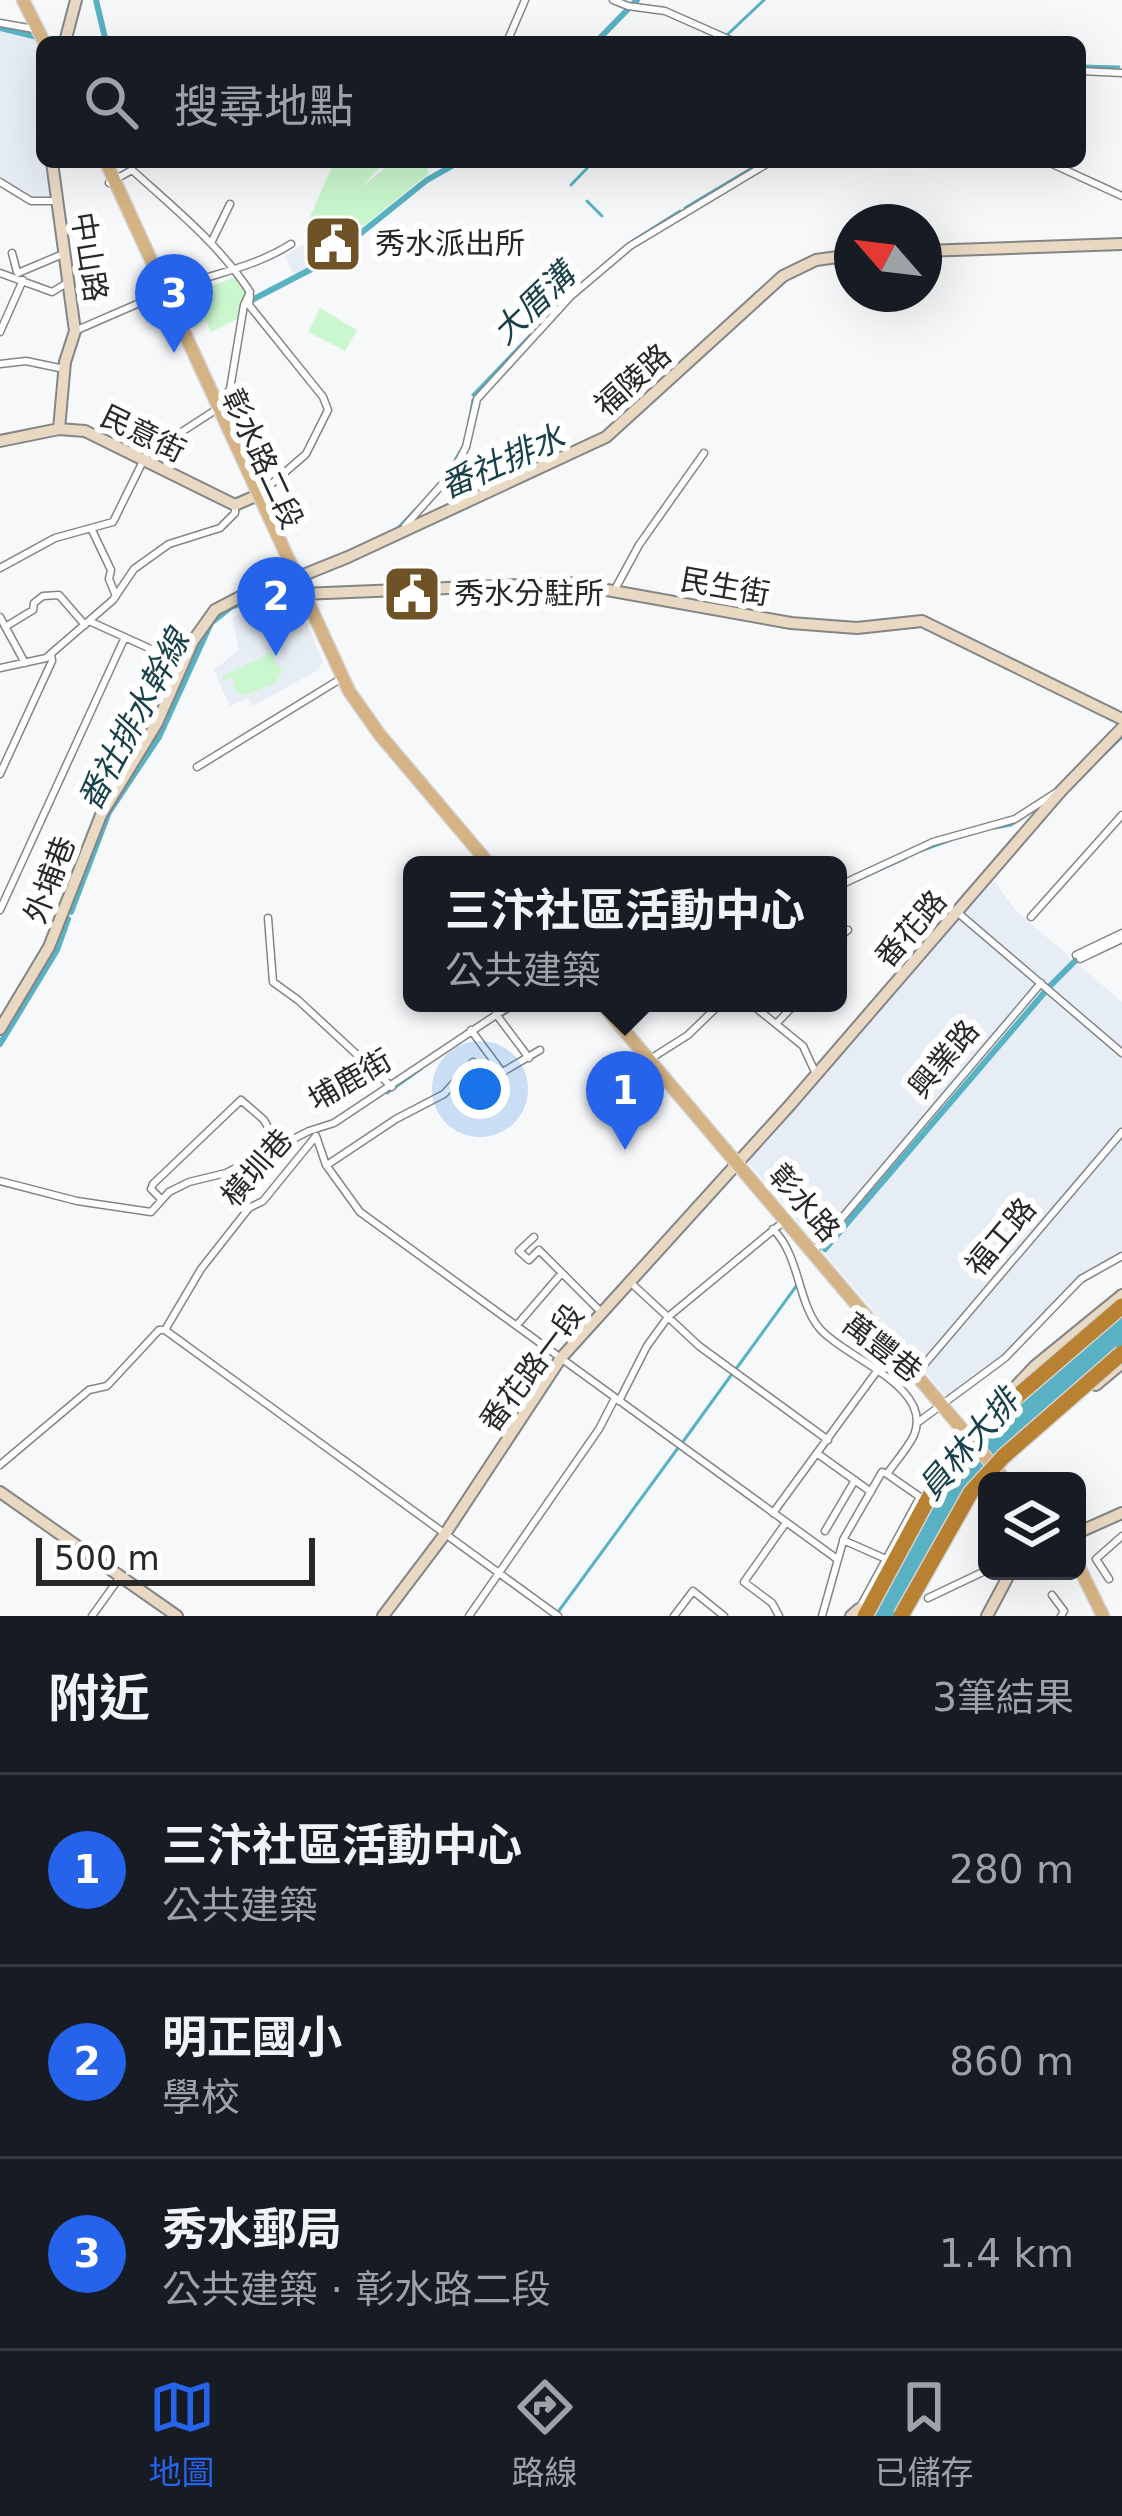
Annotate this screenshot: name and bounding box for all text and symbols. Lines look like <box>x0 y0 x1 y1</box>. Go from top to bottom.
search box <box>36 36 1086 168</box>
icon: search <box>78 69 144 135</box>
text: 搜尋地點 <box>174 80 354 133</box>
north arrow <box>834 204 942 312</box>
street label: 中山路 <box>65 210 114 304</box>
public building icon: 秀水派出所 <box>302 213 364 275</box>
place label: 秀水派出所 <box>375 226 525 261</box>
water label: 大厝溝 <box>484 252 585 352</box>
pin: 3 <box>135 254 213 353</box>
street label: 福陵路 <box>588 337 678 423</box>
street label: 彰水路二段 <box>215 383 310 534</box>
street label: 民意街 <box>95 398 191 469</box>
water label: 番社排水 <box>434 416 572 506</box>
pin: 2 <box>237 557 315 656</box>
street label: 民生街 <box>678 561 772 612</box>
public building icon: 秀水分駐所 <box>381 563 443 625</box>
place label: 秀水分駐所 <box>454 576 604 611</box>
water label: 番社排水幹線 <box>70 620 199 817</box>
street label: 外埔巷 <box>17 832 82 928</box>
popup <box>403 856 847 1012</box>
street label: 番花路 <box>868 883 953 974</box>
text: 三汴社區活動中心 <box>445 884 805 937</box>
text: 公共建築 <box>445 948 601 993</box>
street label: 興業路 <box>901 1013 986 1104</box>
street label: 埔鹿街 <box>302 1042 397 1117</box>
pin: 1 <box>586 1051 664 1150</box>
your location <box>450 1059 510 1119</box>
street label: 橫圳巷 <box>214 1122 299 1213</box>
street label: 彰水路 <box>762 1157 847 1248</box>
street label: 福工路 <box>958 1191 1043 1282</box>
street label: 番花路一段 <box>472 1297 591 1438</box>
street label: 萬豐巷 <box>836 1306 929 1389</box>
water label: 員林大排 <box>910 1379 1029 1507</box>
map controls <box>978 1472 1086 1580</box>
button: layers <box>978 1472 1086 1580</box>
scale bar <box>36 1532 315 1585</box>
text: 500 m <box>54 1539 160 1578</box>
text: 附近 <box>48 1669 150 1728</box>
text: 3筆結果 <box>932 1675 1074 1720</box>
text: 三汴社區活動中心 <box>162 1819 522 1872</box>
text: 1 <box>73 1847 101 1892</box>
text: 280 m <box>949 1847 1074 1892</box>
text: 公共建築 <box>162 1883 318 1928</box>
text: 明正國小 <box>162 2011 342 2064</box>
text: 2 <box>73 2039 101 2084</box>
text: 860 m <box>949 2039 1074 2084</box>
text: 學校 <box>162 2075 240 2120</box>
text: 秀水郵局 <box>162 2203 342 2256</box>
text: 3 <box>73 2231 101 2276</box>
text: 1.4 km <box>939 2231 1074 2276</box>
text: 公共建築 · 彰水路二段 <box>162 2267 550 2312</box>
tab: 地圖 <box>149 2374 215 2494</box>
tab: 路線 <box>512 2374 578 2494</box>
tab: 已儲存 <box>875 2374 974 2494</box>

